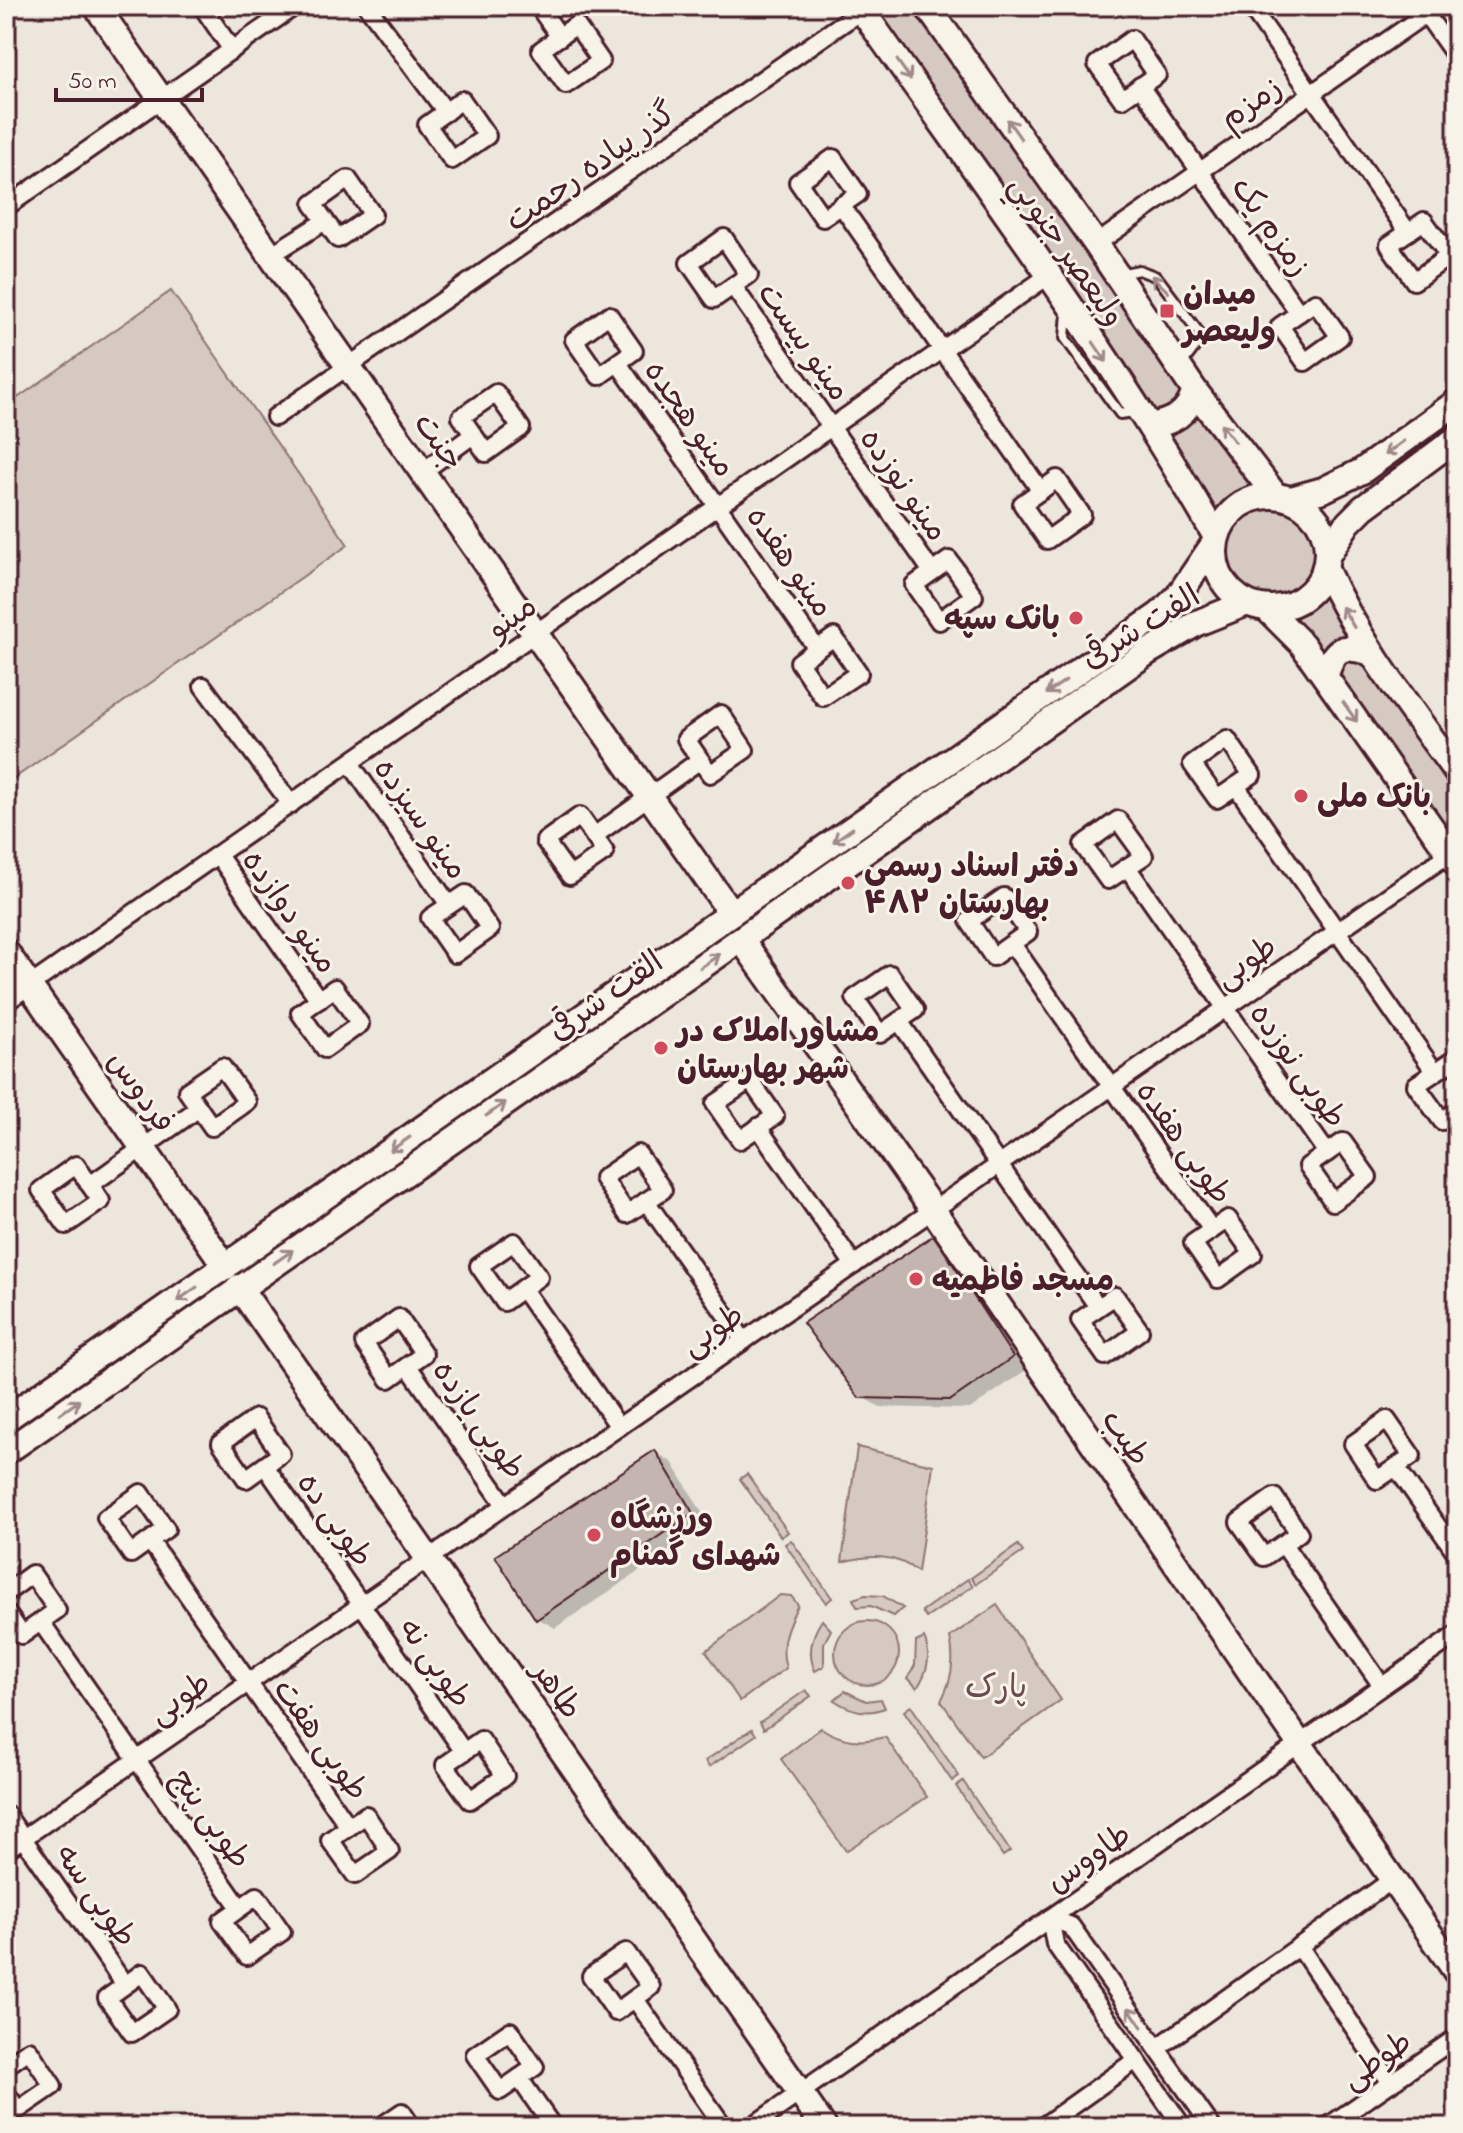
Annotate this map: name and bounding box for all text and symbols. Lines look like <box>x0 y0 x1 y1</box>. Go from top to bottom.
scale bar <box>56 52 202 102</box>
one-way arrow <box>896 58 912 80</box>
text: 50 m <box>68 65 117 100</box>
street label: زمزم <box>1211 66 1293 143</box>
street label: گذر پیاده رحمت <box>497 92 687 245</box>
one-way arrow <box>1006 118 1022 140</box>
street label: وليعصر جنوبي <box>994 166 1135 338</box>
street label: زمزم یک <box>1218 168 1321 288</box>
place label: میدان ولیعصر <box>1180 273 1276 357</box>
street label: مینو بیست <box>744 274 860 412</box>
one-way arrow <box>1150 274 1170 294</box>
marker: میدان ولیعصر <box>1158 302 1176 320</box>
one-way arrow <box>1092 341 1108 363</box>
street label: مینو هجده <box>630 352 746 488</box>
street label: جنت <box>400 404 474 482</box>
street label: مینو نوزده <box>846 420 958 552</box>
one-way arrow <box>1219 423 1236 444</box>
one-way arrow <box>1383 440 1405 456</box>
street label: مینو هفده <box>732 497 844 629</box>
street label: الفت شرقی <box>1073 575 1210 683</box>
street label: مینو <box>476 585 548 654</box>
place label: بانک سپه <box>944 598 1060 645</box>
one-way arrow <box>1340 606 1356 629</box>
marker: بانک سپه <box>1067 609 1085 627</box>
one-way arrow <box>1045 679 1067 695</box>
one-way arrow <box>1342 700 1358 722</box>
street label: مینو سیزده <box>360 749 478 891</box>
place label: بانک ملی <box>1317 776 1431 823</box>
marker: بانک ملی <box>1292 787 1310 805</box>
one-way arrow <box>832 827 854 843</box>
street label: مینو دوازده <box>228 841 348 985</box>
place label: دفتر اسناد رسمی ۴۸۲ بهارستان <box>864 845 1079 929</box>
marker: دفتر اسناد رسمی ۴۸۲ بهارستان <box>839 874 857 892</box>
street label: طوبی <box>1206 925 1288 1002</box>
street label: الفت شرقی <box>540 941 674 1055</box>
one-way arrow <box>698 953 720 969</box>
street label: طوبی نوزده <box>1236 995 1357 1139</box>
place label: مشاور املاک در شهر بهارستان <box>674 1010 879 1094</box>
marker: مشاور املاک در شهر بهارستان <box>652 1039 670 1057</box>
street label: فردوس <box>94 1042 185 1144</box>
street label: طوبی هفده <box>1122 1072 1242 1216</box>
one-way arrow <box>485 1101 507 1117</box>
one-way arrow <box>389 1136 411 1152</box>
one-way arrow <box>271 1249 293 1265</box>
place label: مسجد فاطمیه <box>932 1259 1114 1306</box>
marker: مسجد فاطمیه <box>907 1270 925 1288</box>
one-way arrow <box>176 1286 198 1302</box>
street label: طوبی <box>673 1294 755 1370</box>
street label: طوبی یازده <box>419 1351 536 1491</box>
one-way arrow <box>58 1399 80 1415</box>
street label: طیب <box>1088 1401 1160 1477</box>
street label: طوبی ده <box>283 1464 383 1578</box>
place label: ورزشگاه شهدای گمنام <box>610 1497 781 1581</box>
marker: ورزشگاه شهدای گمنام <box>585 1526 603 1544</box>
street label: طوبی نه <box>385 1609 482 1719</box>
street label: طاهر <box>516 1649 592 1730</box>
street label: طوبی <box>140 1661 222 1738</box>
park label: پارک <box>965 1666 1027 1713</box>
street label: طوبی هفت <box>260 1670 379 1812</box>
street label: طوبی پنج <box>157 1760 261 1880</box>
street label: طاووس <box>1038 1813 1142 1906</box>
street label: طوبی سه <box>41 1836 147 1958</box>
one-way arrow <box>1127 2007 1143 2029</box>
street label: طوطی <box>1333 2020 1423 2103</box>

